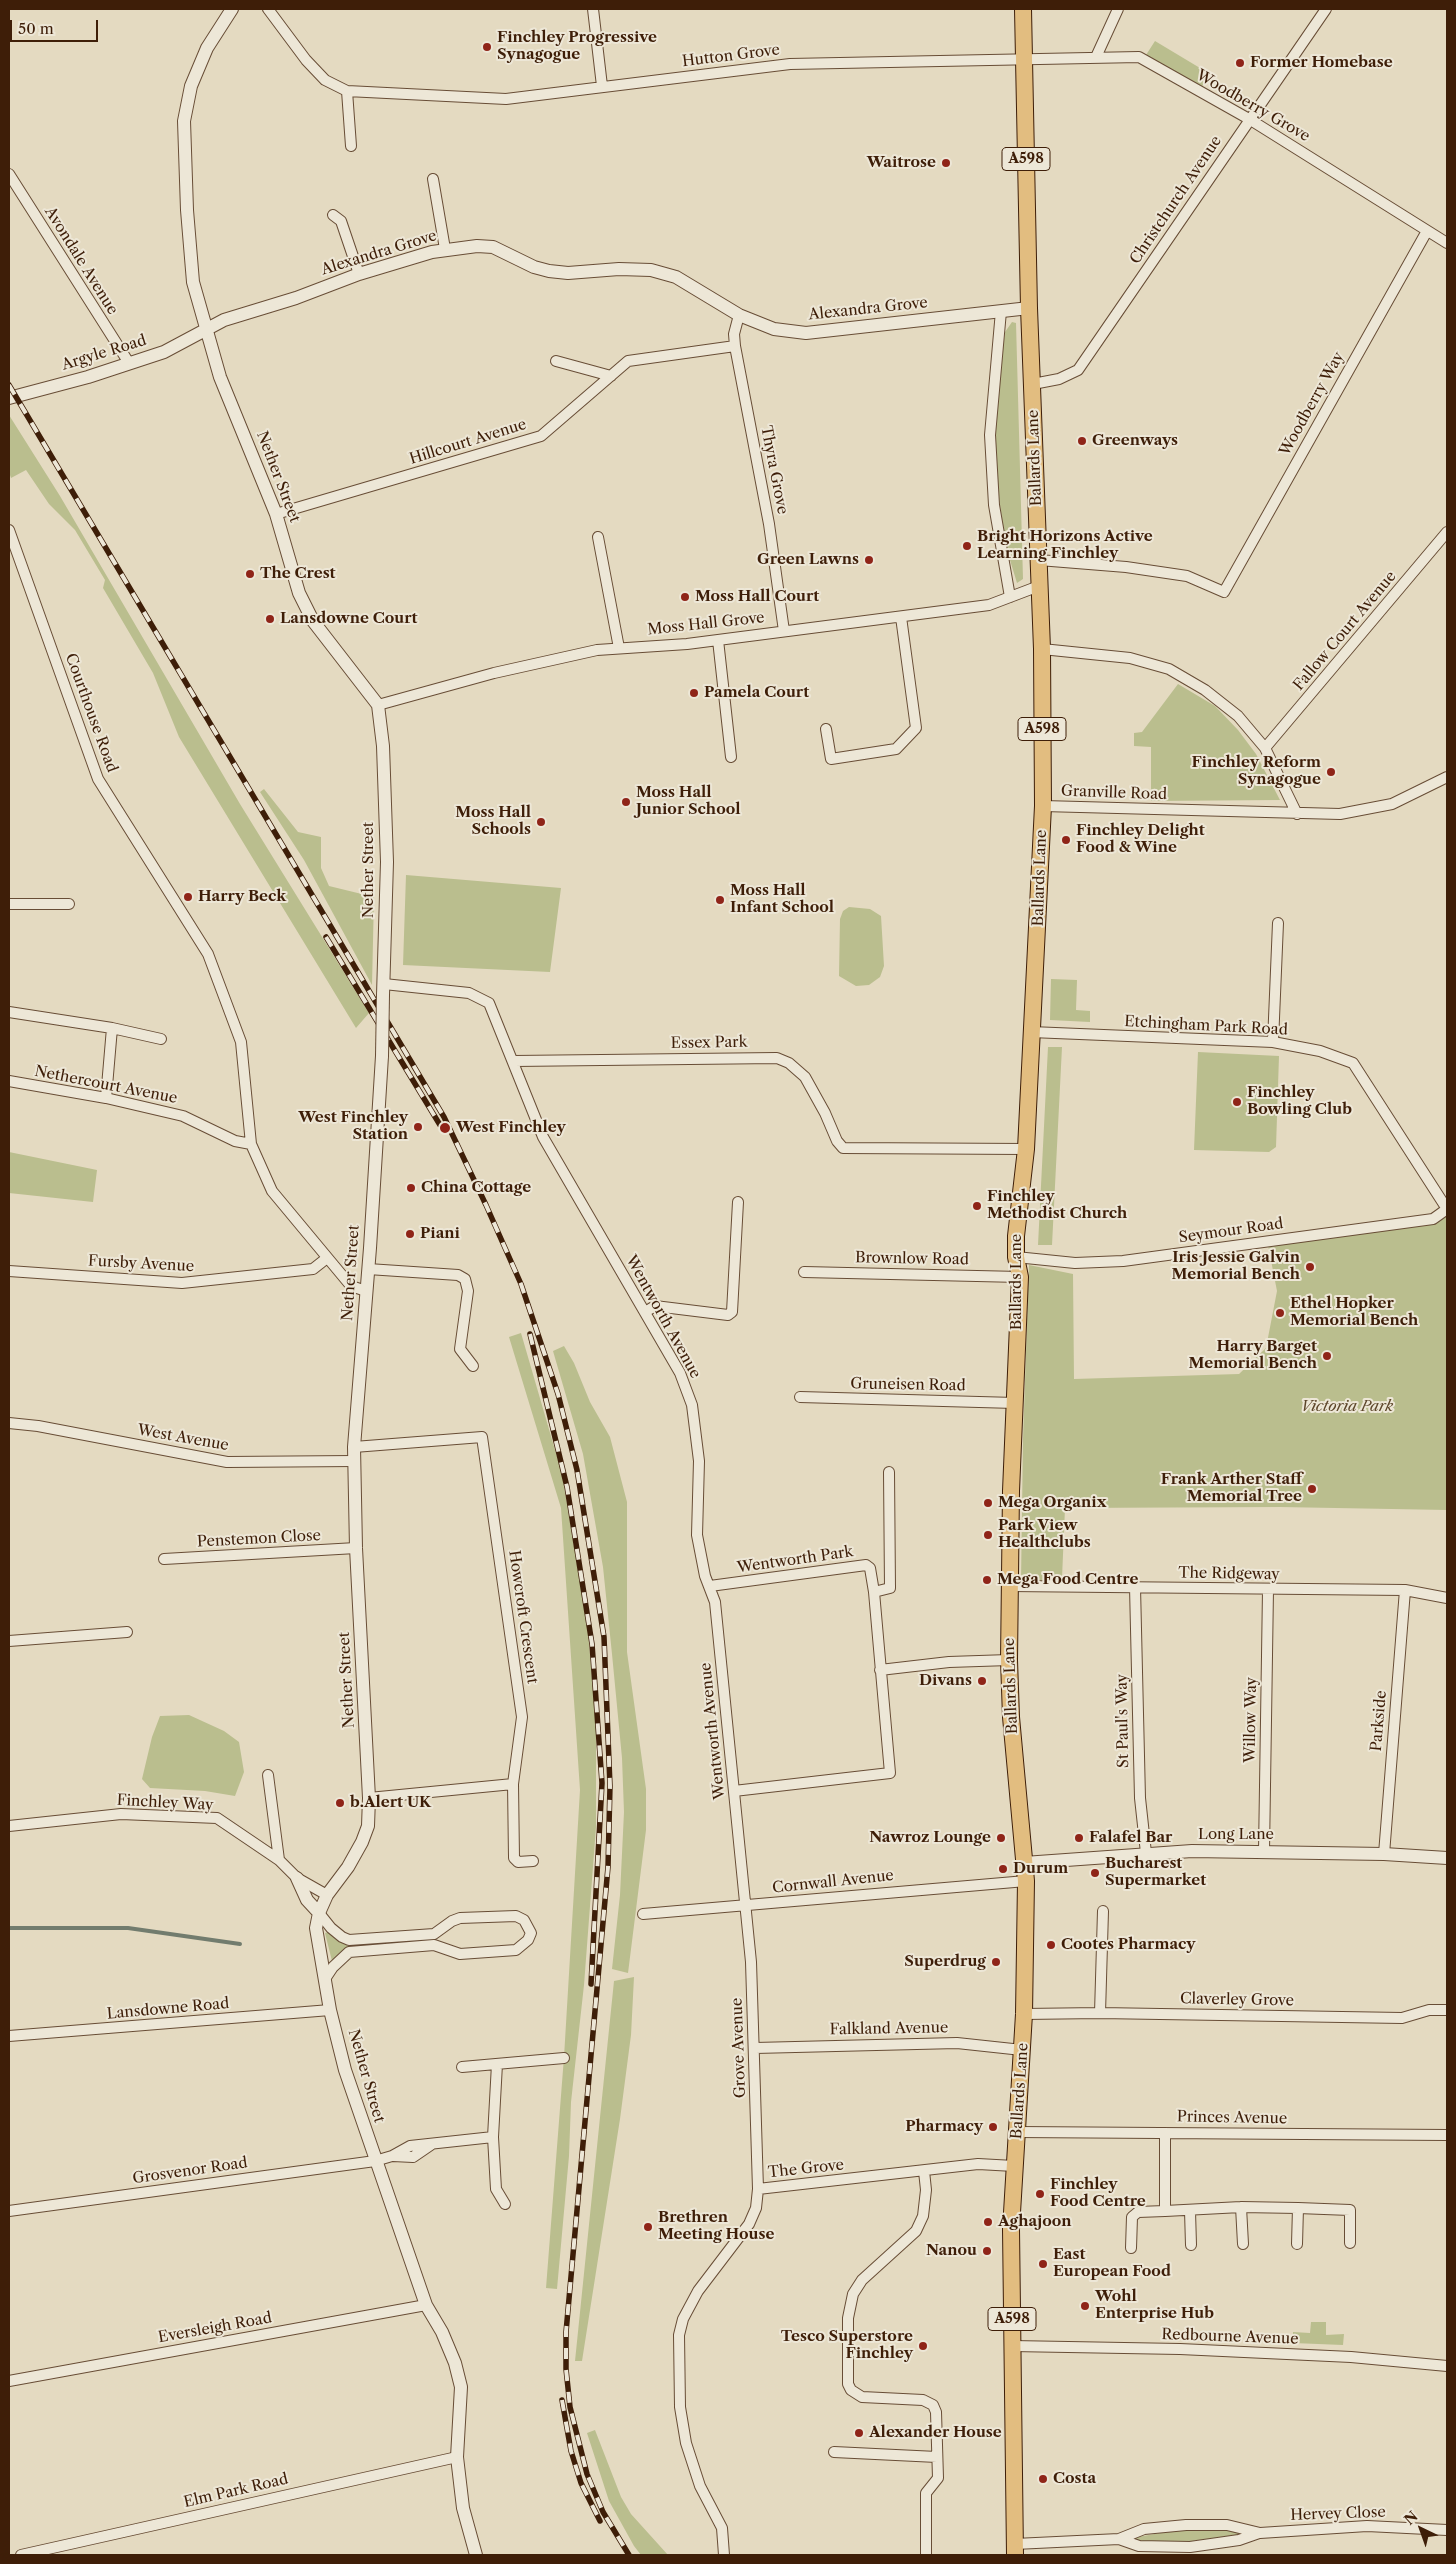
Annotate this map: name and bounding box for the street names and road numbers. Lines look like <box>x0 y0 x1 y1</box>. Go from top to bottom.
street label: Hutton Grove <box>681 41 781 71</box>
street label: Woodberry Grove <box>1193 66 1313 146</box>
street label: Christchurch Avenue <box>1126 132 1226 268</box>
road number: A598 <box>1002 148 1050 170</box>
street label: Avondale Avenue <box>41 204 121 318</box>
street label: Alexandra Grove <box>319 227 439 279</box>
street label: Alexandra Grove <box>807 294 929 324</box>
street label: Argyle Road <box>60 332 148 374</box>
street label: Woodberry Way <box>1276 349 1348 459</box>
street label: Ballards Lane <box>1024 409 1046 507</box>
street label: Hillcourt Avenue <box>407 416 529 468</box>
street label: Thyra Grove <box>757 424 791 516</box>
street label: Nether Street <box>252 429 304 525</box>
street label: Fallow Court Avenue <box>1290 568 1400 694</box>
street label: Moss Hall Grove <box>647 609 765 639</box>
street label: Courthouse Road <box>61 651 121 775</box>
road number: A598 <box>1018 718 1066 741</box>
street label: Granville Road <box>1061 782 1167 804</box>
street label: Nether Street <box>360 822 378 918</box>
street label: Ballards Lane <box>1029 829 1051 927</box>
street label: Etchingham Park Road <box>1124 1013 1288 1039</box>
street label: Essex Park <box>671 1033 747 1053</box>
street label: Nethercourt Avenue <box>33 1062 179 1108</box>
street label: Seymour Road <box>1178 1215 1284 1247</box>
street label: Nether Street <box>339 1224 363 1322</box>
street label: Ballards Lane <box>1008 1234 1026 1330</box>
street label: Brownlow Road <box>855 1249 969 1269</box>
street label: Fursby Avenue <box>88 1252 194 1276</box>
street label: Wentworth Avenue <box>622 1252 704 1382</box>
street label: Gruneisen Road <box>850 1375 966 1395</box>
street label: West Avenue <box>136 1421 230 1455</box>
street label: Penstemon Close <box>197 1527 321 1551</box>
street label: Wentworth Park <box>736 1543 854 1577</box>
street label: Howcroft Crescent <box>505 1549 541 1685</box>
street label: The Ridgeway <box>1178 1564 1280 1584</box>
street label: Nether Street <box>335 1631 359 1729</box>
street label: Ballards Lane <box>1000 1637 1022 1735</box>
street label: Wentworth Avenue <box>697 1662 729 1800</box>
street label: St Paul's Way <box>1113 1674 1133 1768</box>
street label: Willow Way <box>1241 1677 1261 1763</box>
street label: Parkside <box>1367 1690 1391 1752</box>
street label: Finchley Way <box>116 1791 214 1815</box>
street label: Long Lane <box>1198 1826 1274 1844</box>
street label: Cornwall Avenue <box>771 1867 895 1897</box>
street label: Claverley Grove <box>1180 1990 1294 2010</box>
street label: Lansdowne Road <box>106 1995 230 2023</box>
street label: Grove Avenue <box>728 1998 750 2098</box>
street label: Falkland Avenue <box>830 2019 948 2039</box>
street label: Nether Street <box>344 2027 388 2125</box>
street label: Ballards Lane <box>1008 2042 1032 2140</box>
street label: Princes Avenue <box>1177 2108 1287 2128</box>
street label: Grosvenor Road <box>131 2154 249 2188</box>
street label: The Grove <box>767 2156 845 2182</box>
road number: A598 <box>988 2308 1036 2330</box>
street label: Eversleigh Road <box>157 2309 273 2347</box>
street label: Redbourne Avenue <box>1161 2326 1299 2348</box>
street label: Elm Park Road <box>182 2470 290 2512</box>
street label: Hervey Close <box>1290 2503 1386 2525</box>

